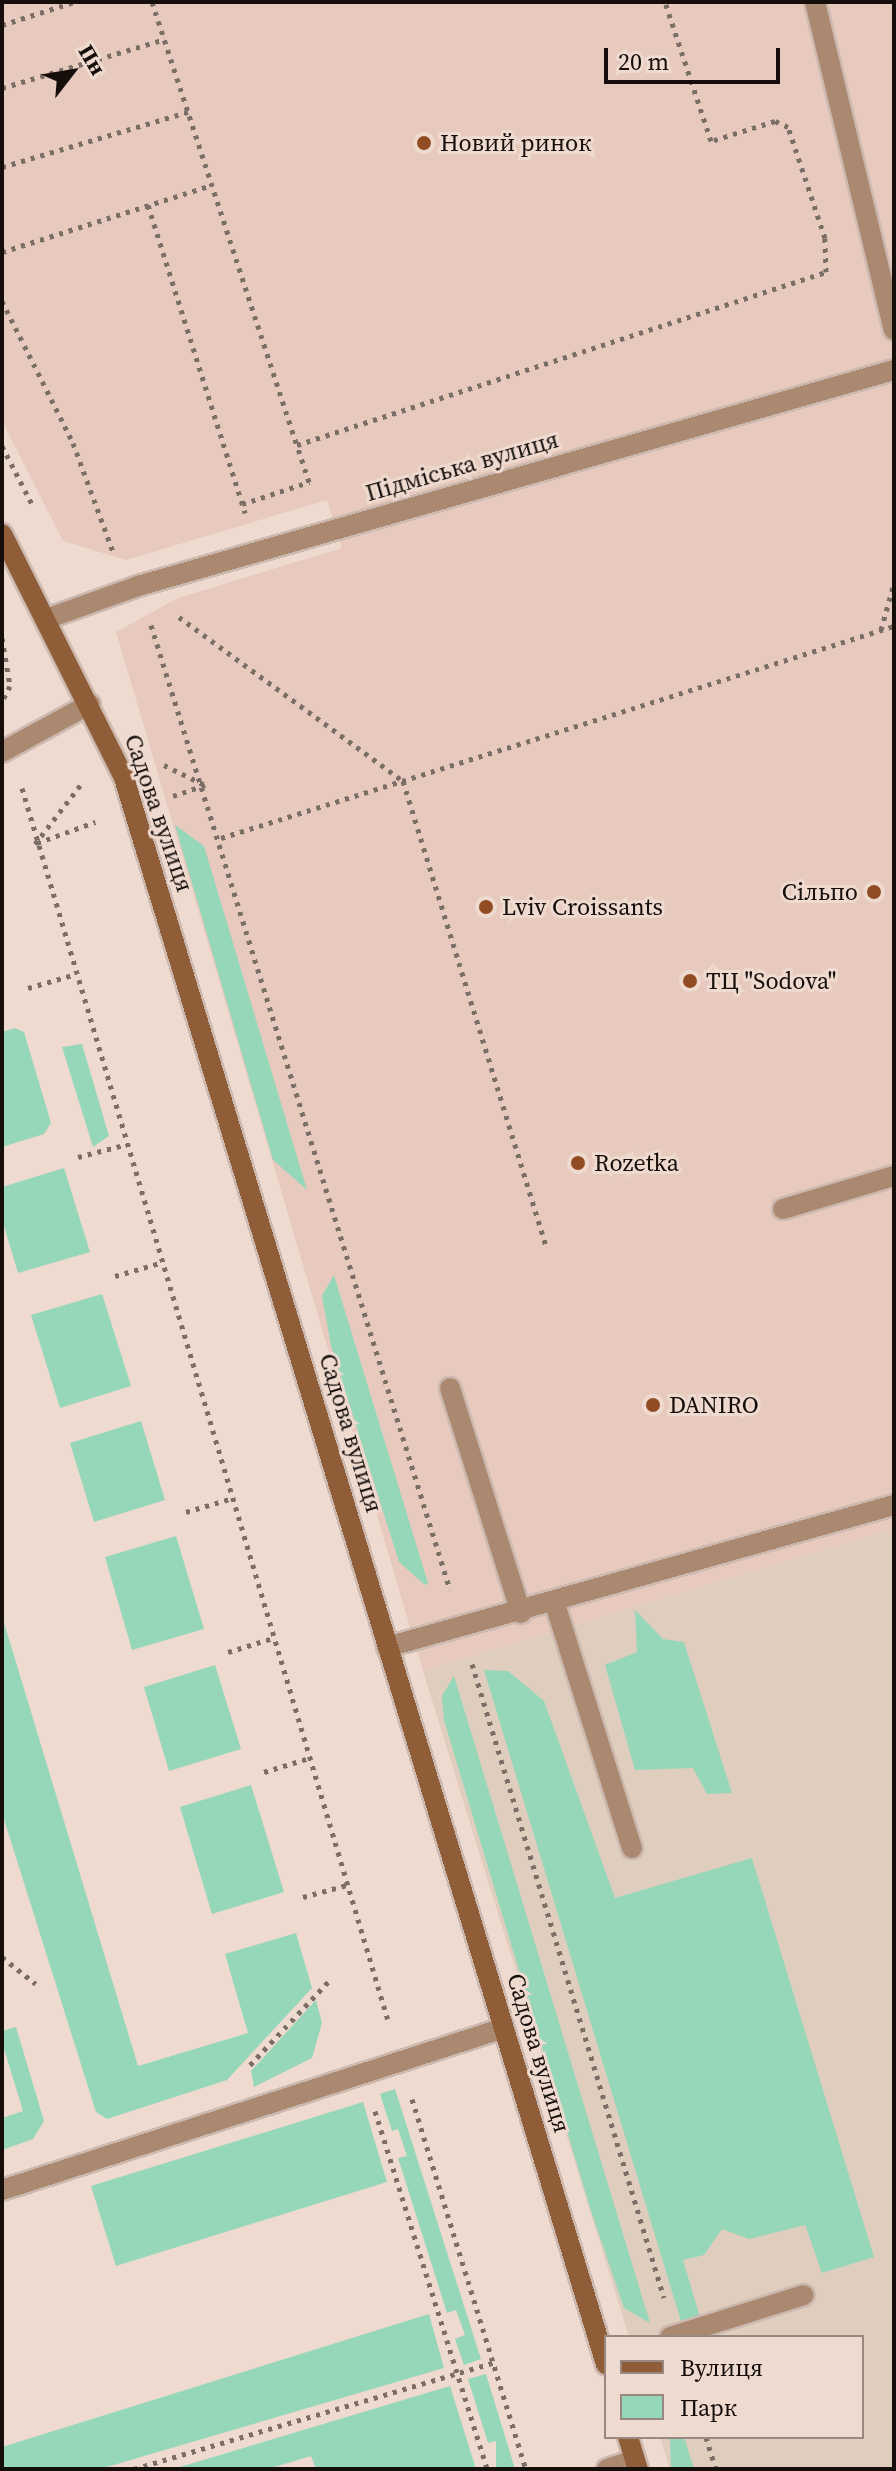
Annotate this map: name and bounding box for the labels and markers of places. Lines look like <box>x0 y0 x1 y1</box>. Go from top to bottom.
place label: Новий ринок <box>440 129 591 157</box>
marker: Новий ринок <box>415 134 433 152</box>
place label: Сільпо <box>782 878 858 906</box>
marker: Сільпо <box>865 883 883 901</box>
place label: Lviv Croissants <box>502 893 663 921</box>
marker: Lviv Croissants <box>477 898 495 916</box>
place label: ТЦ "Sodova" <box>706 967 836 995</box>
marker: ТЦ "Sodova" <box>681 972 699 990</box>
place label: Rozetka <box>594 1149 679 1177</box>
marker: Rozetka <box>569 1154 587 1172</box>
place label: DANIRO <box>669 1391 759 1419</box>
marker: DANIRO <box>644 1396 662 1414</box>

